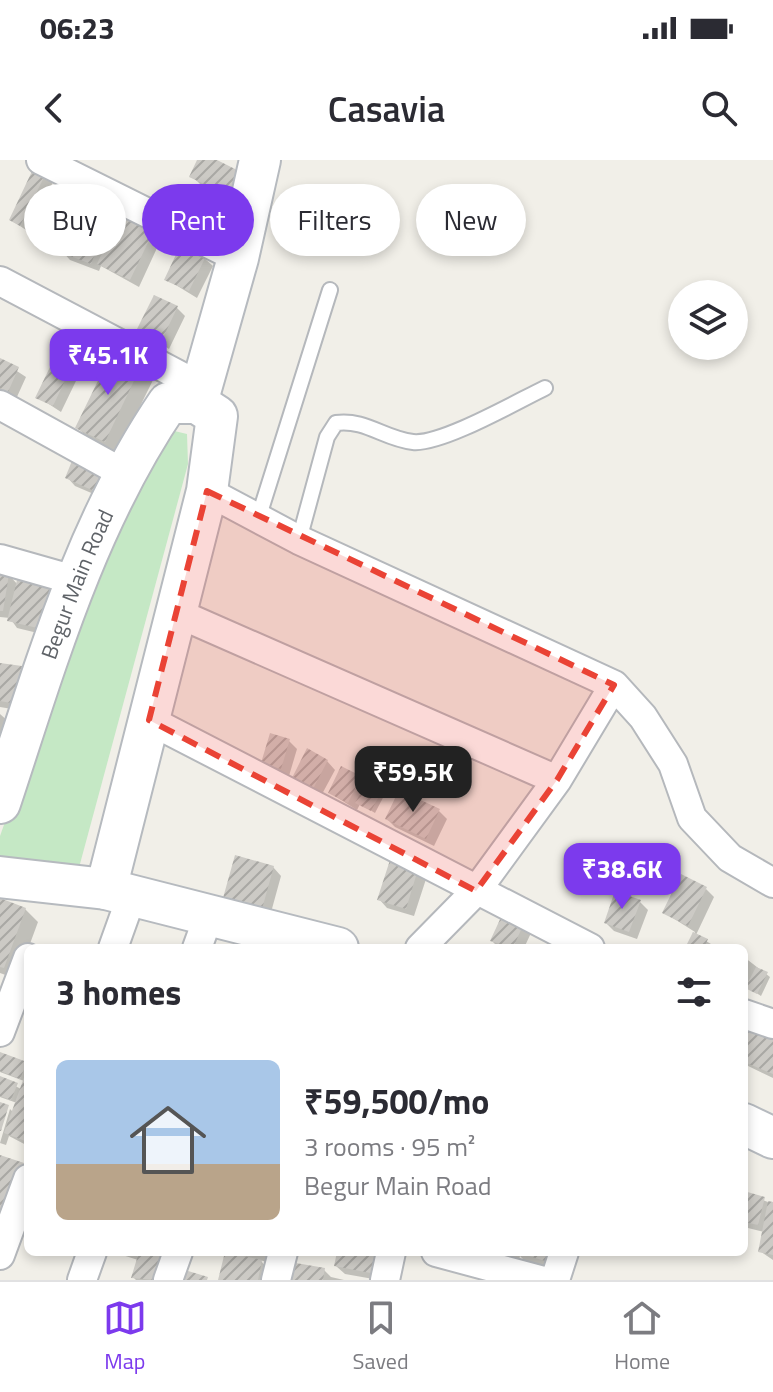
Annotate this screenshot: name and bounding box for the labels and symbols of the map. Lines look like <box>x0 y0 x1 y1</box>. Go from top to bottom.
pin: ₹45.1K <box>43 329 173 397</box>
street label: Begur Main Road <box>32 503 122 664</box>
pin: ₹59.5K <box>348 746 478 814</box>
pin: ₹38.6K <box>557 843 687 911</box>

